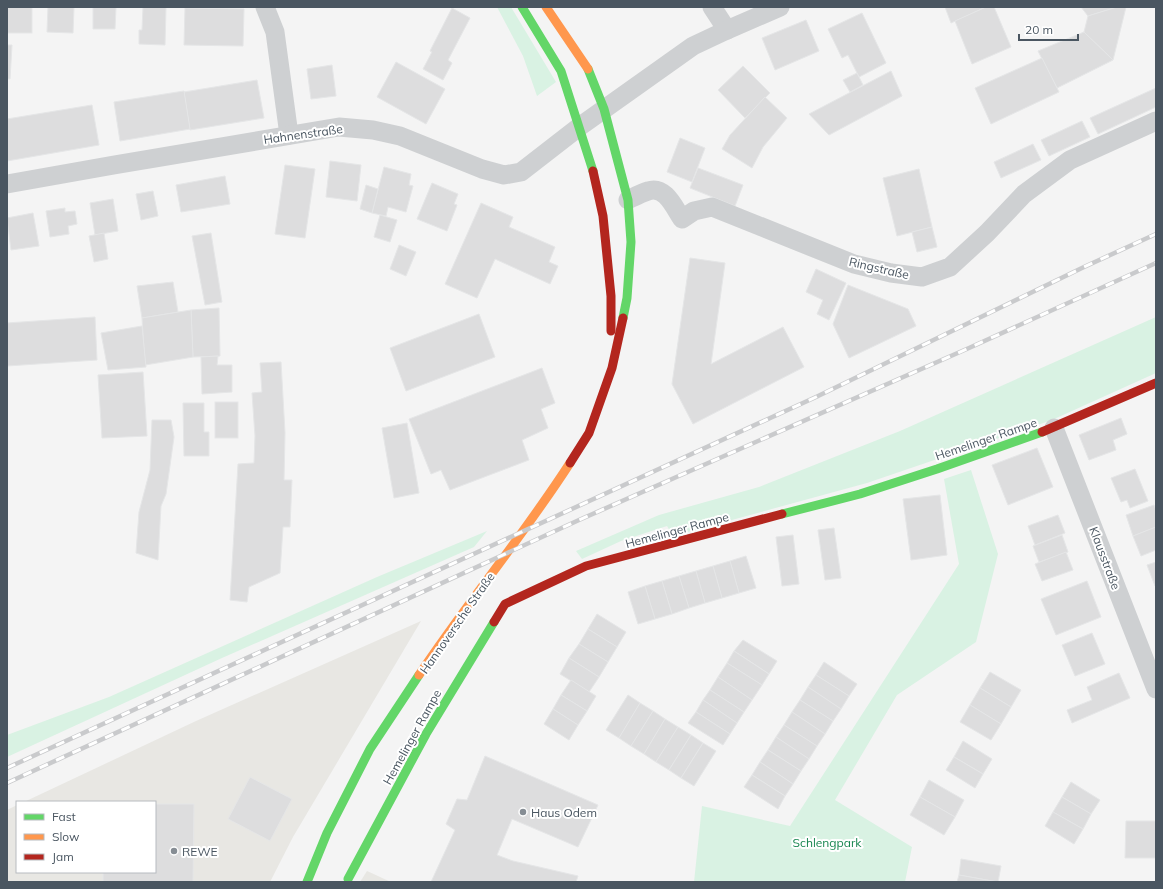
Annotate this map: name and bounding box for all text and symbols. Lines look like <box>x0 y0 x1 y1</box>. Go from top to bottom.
scale bar <box>1019 16 1078 42</box>
text: 20 m <box>1025 22 1053 37</box>
street label: Hahnenstraße <box>262 121 344 147</box>
street label: Ringstraße <box>848 254 910 282</box>
street label: Hemelinger Rampe <box>933 415 1039 463</box>
street label: Hemelinger Rampe <box>624 509 730 551</box>
street label: Klausstraße <box>1086 524 1124 592</box>
street label: Hannoversche Straße <box>416 569 498 677</box>
street label: Hemelinger Rampe <box>380 687 444 787</box>
legend <box>16 801 156 873</box>
place label: Haus Odem <box>531 805 597 820</box>
marker: Haus Odem <box>518 807 528 817</box>
text: Fast <box>52 809 76 824</box>
text: Slow <box>52 829 80 844</box>
park label: Schlengpark <box>792 835 862 850</box>
place label: REWE <box>182 844 218 859</box>
marker: REWE <box>169 846 179 856</box>
text: Jam <box>52 849 74 864</box>

